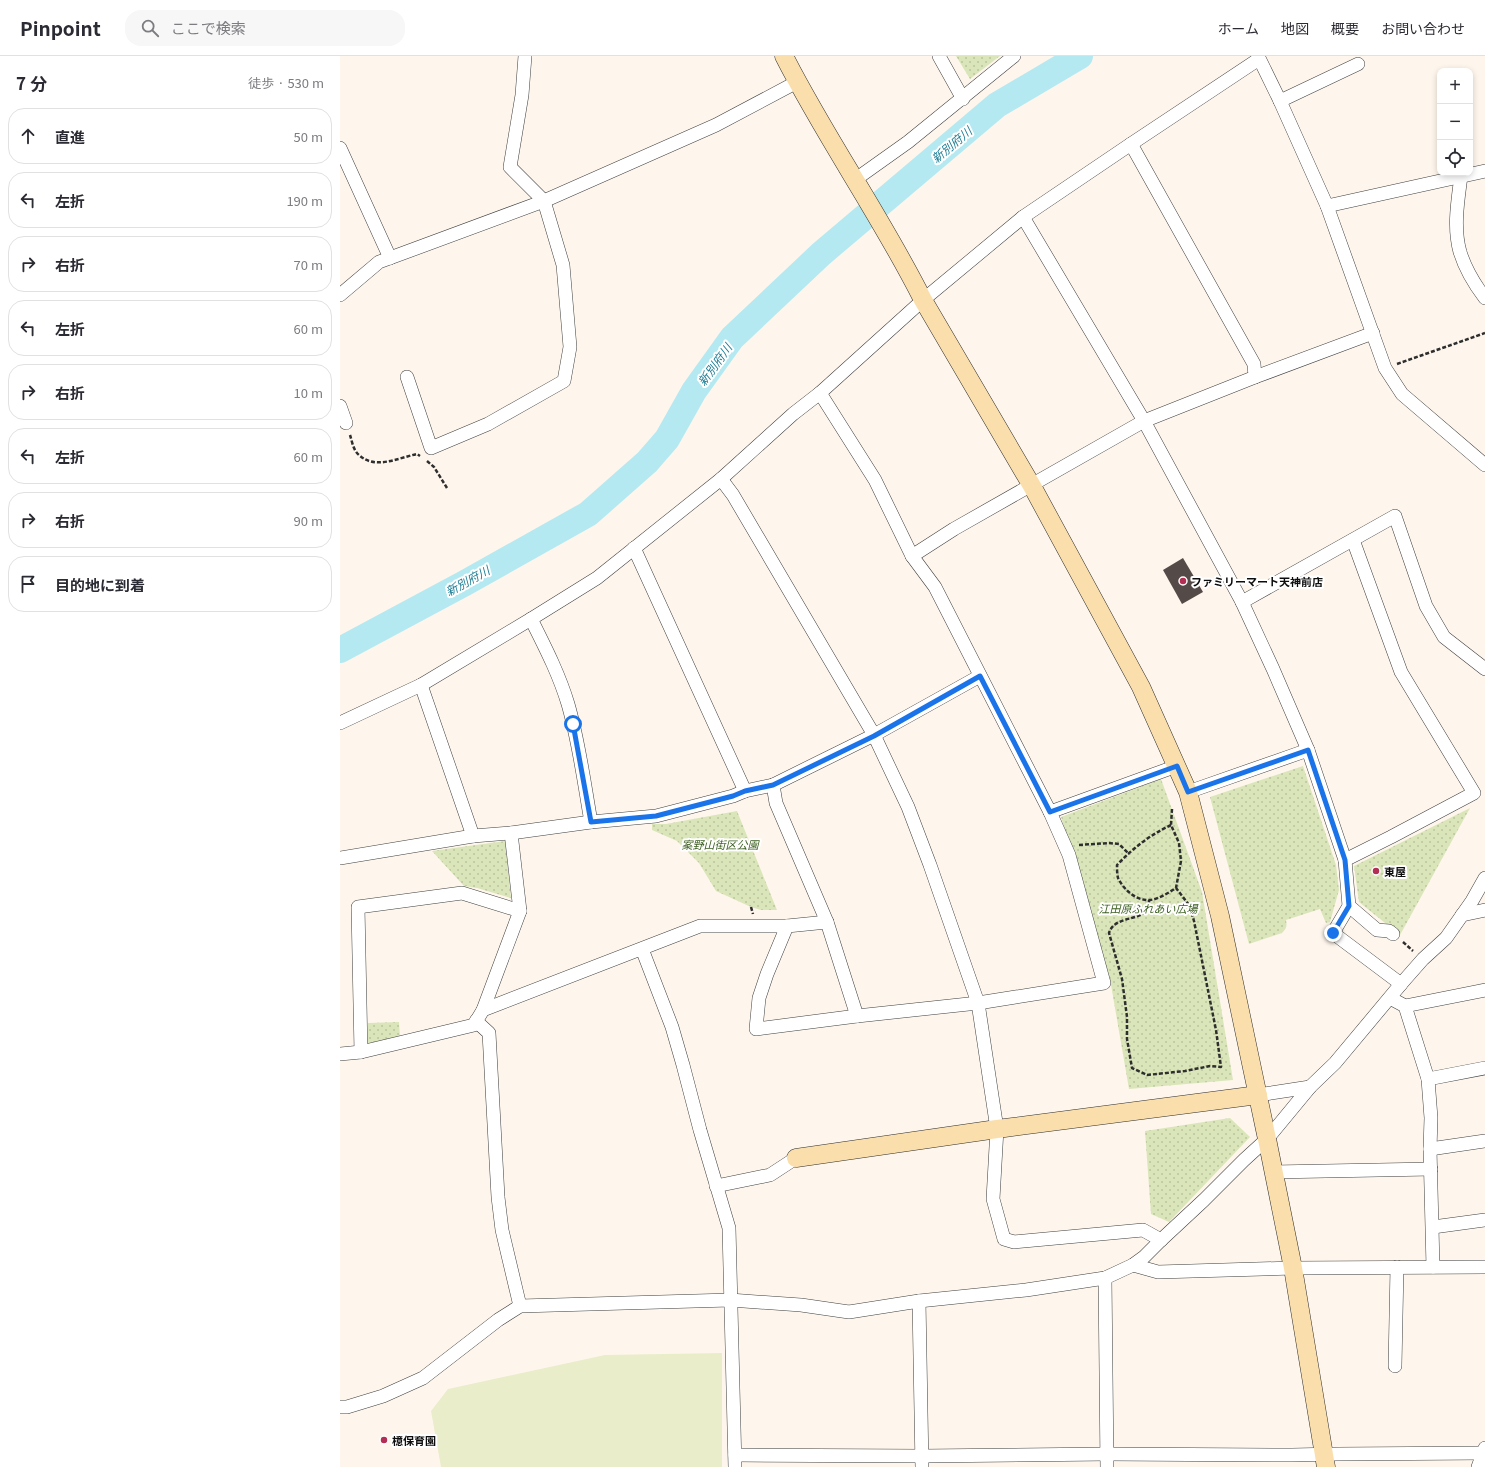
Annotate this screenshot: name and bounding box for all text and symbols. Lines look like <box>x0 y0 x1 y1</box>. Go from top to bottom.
search box <box>125 10 405 46</box>
text: Pinpoint <box>20 14 101 41</box>
icon: search <box>139 17 161 39</box>
text: ここで検索 <box>171 17 246 38</box>
text: ホーム <box>1217 18 1259 38</box>
text: 地図 <box>1281 18 1309 38</box>
text: 概要 <box>1331 18 1359 38</box>
text: お問い合わせ <box>1381 18 1465 38</box>
map controls <box>1437 68 1473 176</box>
button: + <box>1437 68 1473 104</box>
text: 7 分 <box>16 70 47 95</box>
text: 徒歩 · 530 m <box>248 73 324 92</box>
button: − <box>1437 104 1473 140</box>
water label: 新別府川 <box>927 121 976 166</box>
icon: ahead <box>17 125 39 147</box>
text: 直進 <box>55 126 85 147</box>
text: 50 m <box>294 127 323 146</box>
button: locate <box>1437 140 1473 176</box>
icon: left <box>17 189 39 211</box>
text: 左折 <box>55 190 85 211</box>
text: 190 m <box>286 191 323 210</box>
icon: right <box>17 253 39 275</box>
text: 右折 <box>55 254 85 275</box>
text: 70 m <box>294 255 323 274</box>
icon: left <box>17 317 39 339</box>
text: 左折 <box>55 318 85 339</box>
text: 60 m <box>294 319 323 338</box>
water label: 新別府川 <box>693 338 736 388</box>
icon: right <box>17 381 39 403</box>
text: 右折 <box>55 382 85 403</box>
text: 10 m <box>294 383 323 402</box>
icon: left <box>17 445 39 467</box>
text: 左折 <box>55 446 85 467</box>
text: 60 m <box>294 447 323 466</box>
icon: right <box>17 509 39 531</box>
text: 右折 <box>55 510 85 531</box>
text: 90 m <box>294 511 323 530</box>
water label: 新別府川 <box>442 560 494 599</box>
icon: arrive <box>17 573 39 595</box>
place label: ファミリーマート天神前店 <box>1191 573 1323 589</box>
text: 目的地に到着 <box>55 574 145 595</box>
marker: ファミリーマート天神前店 <box>1178 576 1188 586</box>
route start <box>564 715 582 733</box>
park label: 案野山街区公園 <box>682 836 760 852</box>
place label: 東屋 <box>1384 863 1406 879</box>
marker: 東屋 <box>1371 866 1381 876</box>
park label: 江田原ふれあい広場 <box>1099 900 1199 916</box>
route end <box>1324 924 1342 942</box>
place label: 檍保育園 <box>392 1432 436 1448</box>
marker: 檍保育園 <box>379 1435 389 1445</box>

